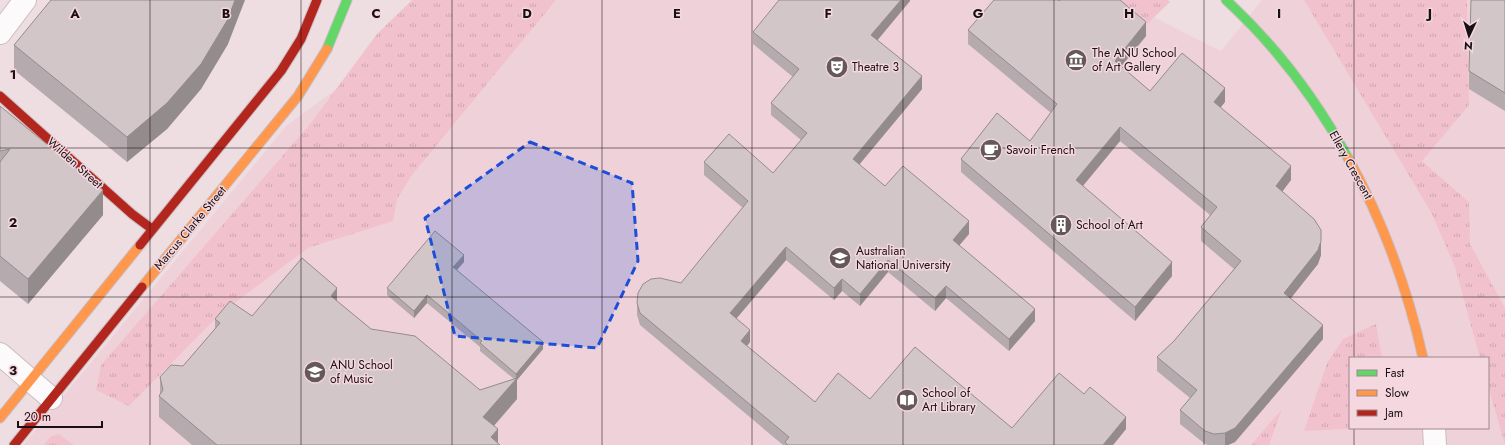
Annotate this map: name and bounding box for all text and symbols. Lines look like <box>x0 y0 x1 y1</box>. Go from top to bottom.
text: A <box>69 4 80 23</box>
text: B <box>222 4 231 23</box>
text: C <box>371 4 381 23</box>
text: D <box>522 4 532 23</box>
text: E <box>673 4 681 23</box>
text: F <box>824 4 832 23</box>
text: G <box>973 4 984 23</box>
text: H <box>1124 4 1134 23</box>
text: I <box>1277 4 1281 23</box>
text: J <box>1425 4 1432 23</box>
north arrow <box>1449 16 1489 56</box>
text: N <box>1463 38 1473 54</box>
place label: The ANU School of Art Gallery <box>1092 44 1176 76</box>
museum icon: The ANU School of Art Gallery <box>1063 47 1089 73</box>
theatre icon: Theatre 3 <box>824 54 850 80</box>
place label: Theatre 3 <box>852 58 899 76</box>
text: 1 <box>10 65 16 84</box>
street label: Ellery Crescent <box>1325 127 1377 203</box>
street label: Wilden Street <box>43 133 107 193</box>
cafe icon: Savoir French <box>978 137 1004 163</box>
place label: Savoir French <box>1006 141 1075 159</box>
street label: Marcus Clarke Street <box>150 182 230 274</box>
building icon: School of Art <box>1048 212 1074 238</box>
text: 2 <box>9 213 17 232</box>
place label: School of Art <box>1076 216 1143 234</box>
place label: Australian National University <box>856 242 951 274</box>
school or university icon: Australian National University <box>827 245 853 271</box>
place label: ANU School of Music <box>330 356 393 388</box>
legend <box>1349 357 1489 429</box>
school or university icon: ANU School of Music <box>302 359 328 385</box>
text: 3 <box>9 361 17 380</box>
text: Fast <box>1385 364 1404 382</box>
place label: School of Art Library <box>922 384 976 416</box>
text: Slow <box>1385 384 1410 402</box>
library icon: School of Art Library <box>894 387 920 413</box>
scale bar <box>18 403 102 429</box>
text: Jam <box>1383 404 1403 422</box>
text: 20 m <box>24 408 51 426</box>

